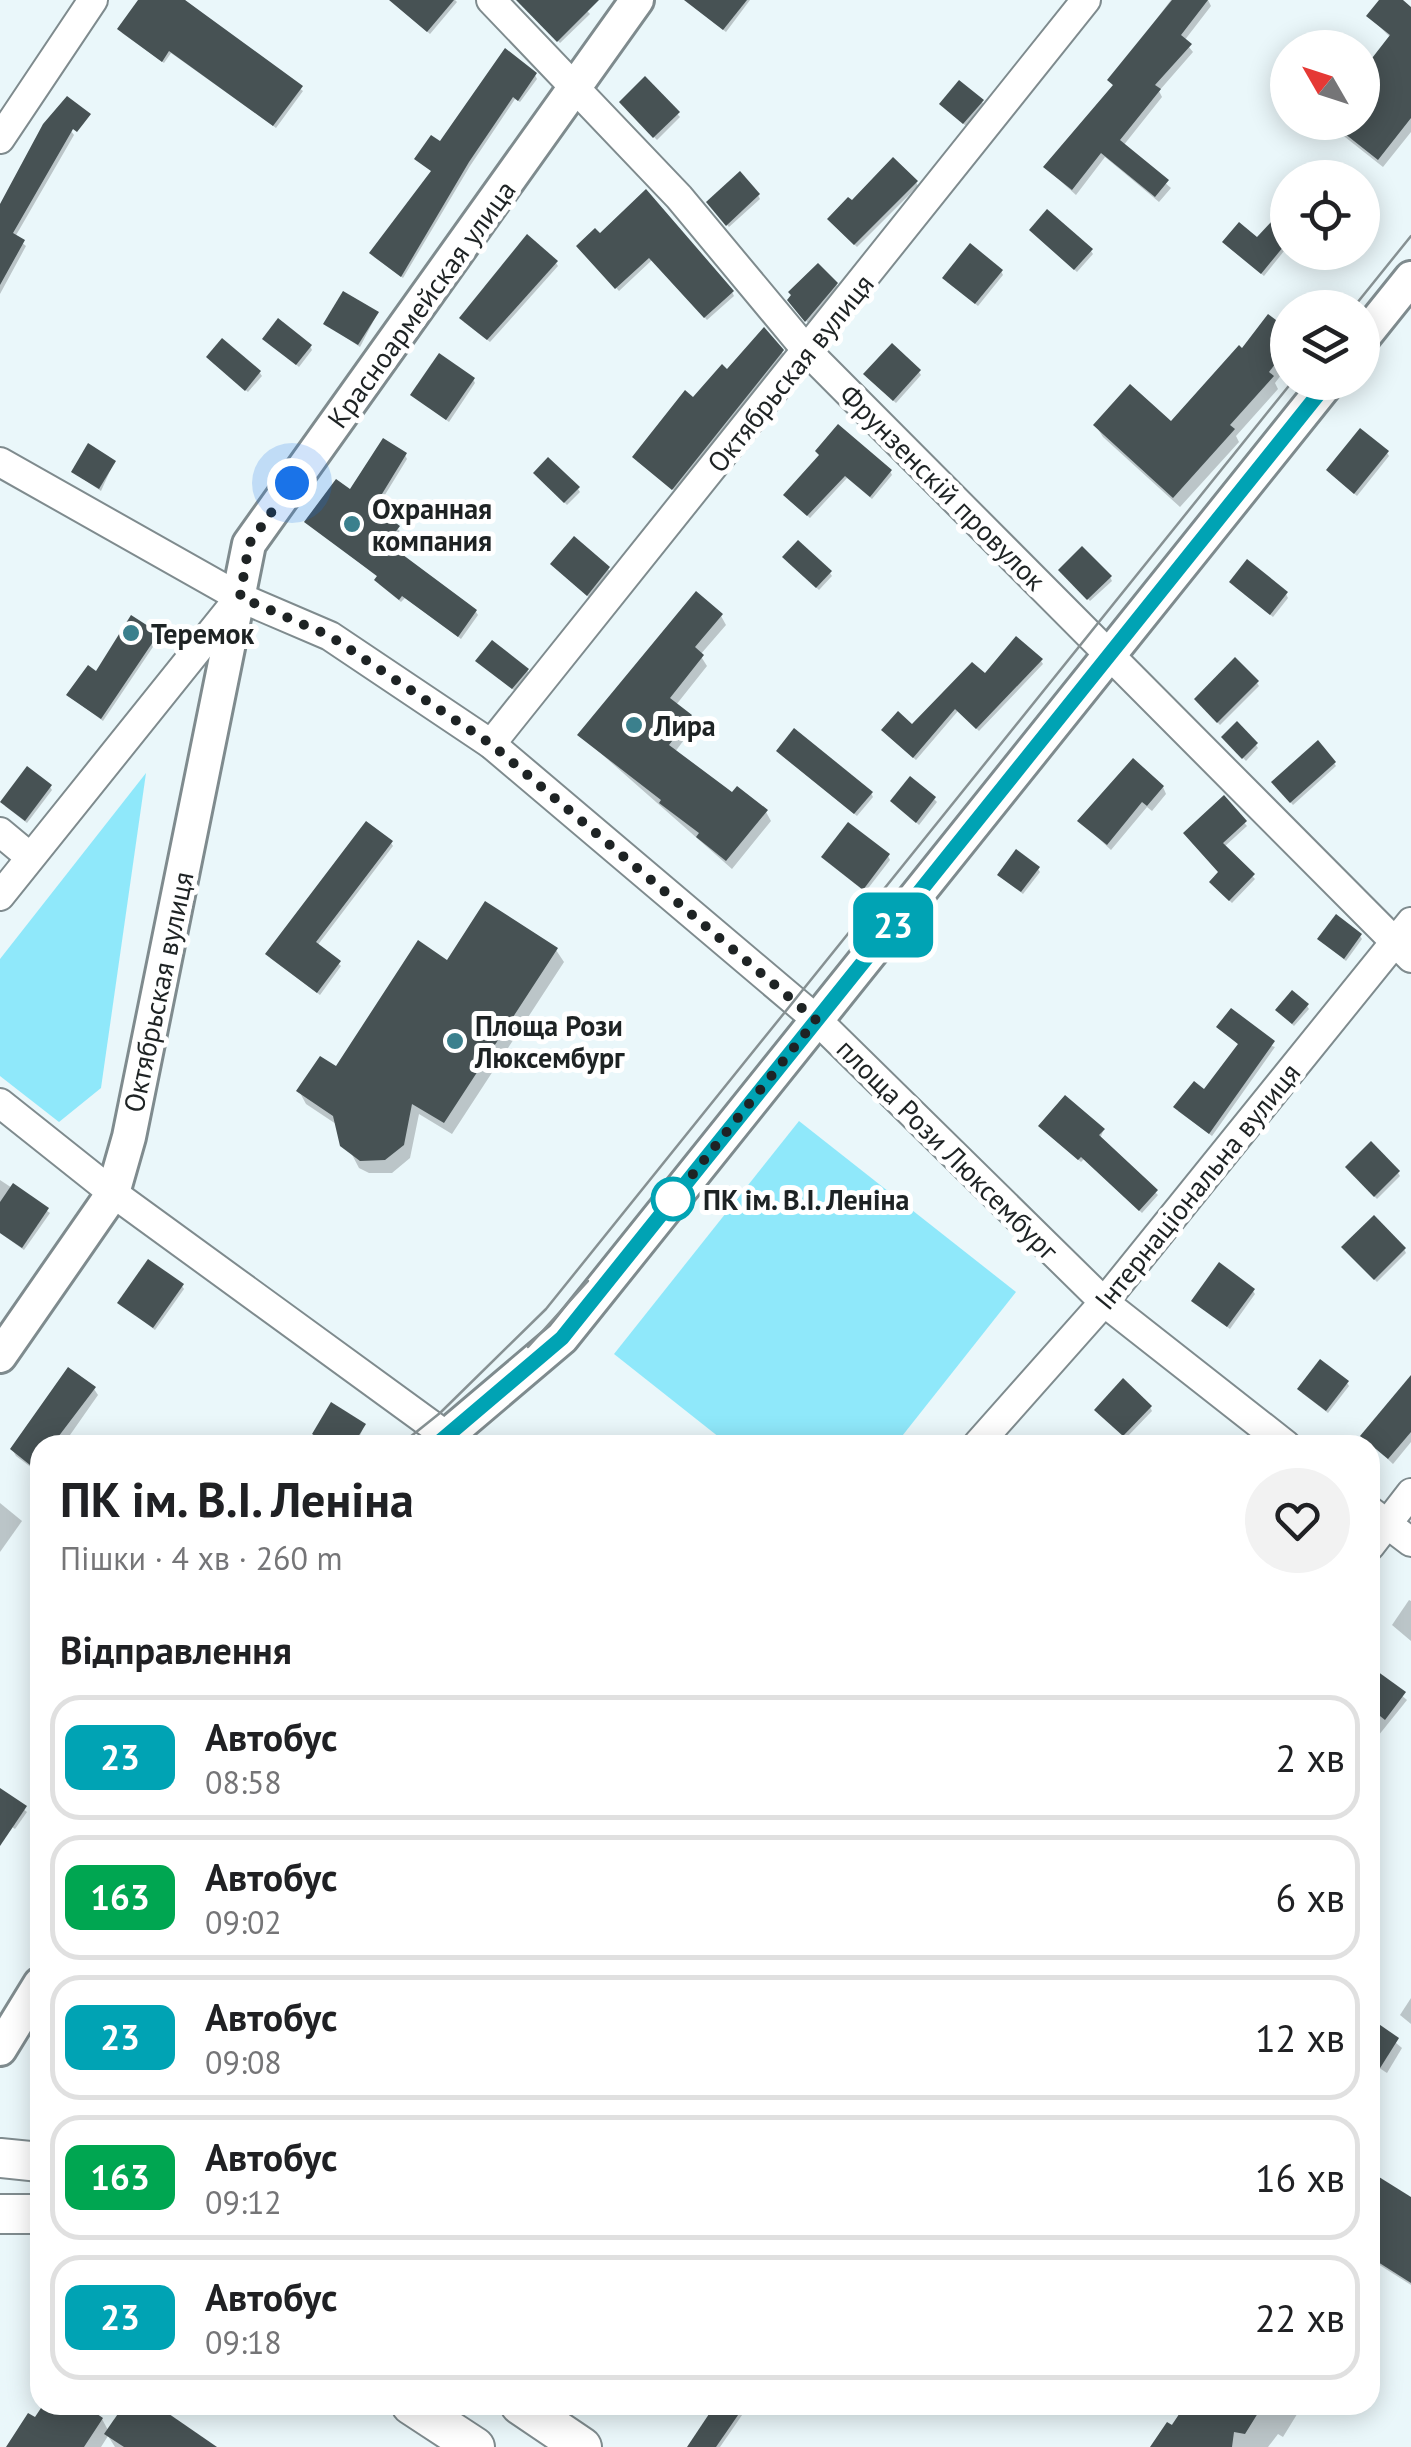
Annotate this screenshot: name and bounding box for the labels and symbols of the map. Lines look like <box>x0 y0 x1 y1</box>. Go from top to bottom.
north arrow <box>1270 30 1380 140</box>
street label: Красноармейская улица <box>319 173 523 435</box>
street label: Октябрьская вулиця <box>698 266 882 480</box>
street label: Фрунзенскій провулок <box>832 376 1054 598</box>
your location <box>267 458 317 508</box>
place label: Охранная компания <box>372 490 492 559</box>
marker: Охранная компания <box>341 513 363 535</box>
place label: Теремок <box>151 615 255 652</box>
marker: Теремок <box>120 622 142 644</box>
place label: Лира <box>653 707 716 744</box>
marker: Лира <box>623 714 645 736</box>
street label: Октябрьская вулиця <box>114 868 202 1116</box>
line badge: 23 <box>848 892 938 958</box>
place label: Площа Рози Люксембург <box>474 1007 625 1076</box>
marker: Площа Рози Люксембург <box>444 1030 466 1052</box>
street label: площа Рози Люксембург <box>829 1030 1067 1268</box>
street label: Інтернаціональна вулиця <box>1086 1055 1308 1317</box>
marker: ПК ім. В.І. Леніна <box>652 1178 694 1220</box>
place label: ПК ім. В.І. Леніна <box>703 1181 909 1218</box>

